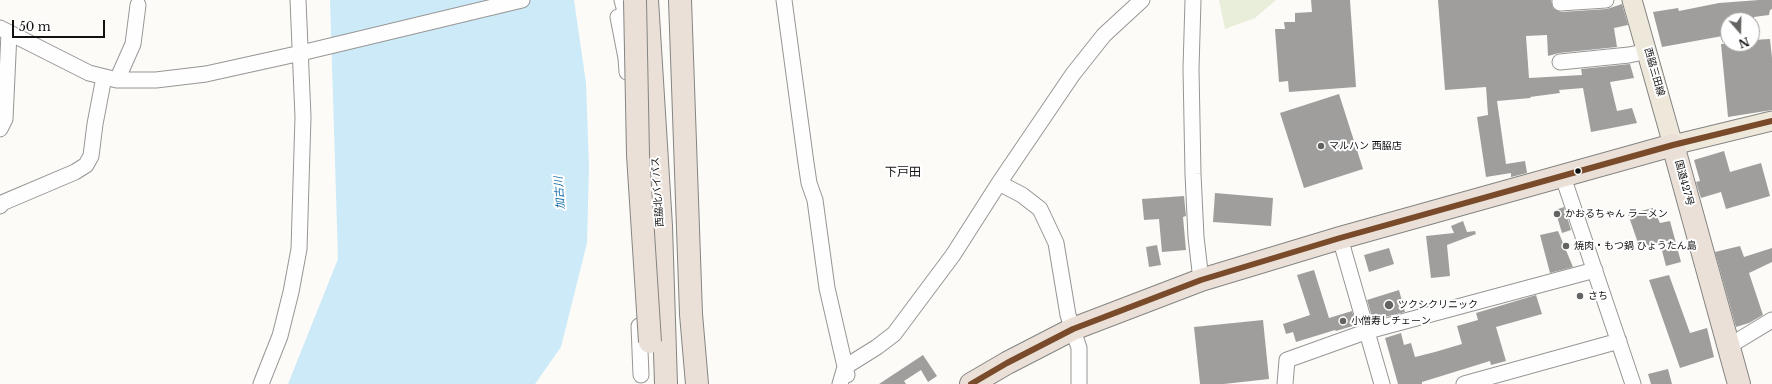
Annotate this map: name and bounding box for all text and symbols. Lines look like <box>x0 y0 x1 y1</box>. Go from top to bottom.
scale bar <box>14 12 107 38</box>
north arrow <box>1720 12 1760 52</box>
text: 50 m <box>19 19 51 34</box>
text: N <box>1737 34 1751 51</box>
street label: 西脇三田線 <box>1641 46 1667 98</box>
place label: マルハン 西脇店 <box>1329 140 1402 152</box>
marker: マルハン 西脇店 <box>1316 141 1326 151</box>
street label: 西脇北バイパス <box>650 157 666 227</box>
street label: 国道427号 <box>1672 159 1696 207</box>
district label: 下戸田 <box>885 166 921 180</box>
unlabelled marker <box>1573 166 1583 176</box>
water label: 加古川 <box>552 176 568 210</box>
place label: かおるちゃん ラーメン <box>1565 208 1668 220</box>
marker: かおるちゃん ラーメン <box>1552 209 1562 219</box>
place label: 焼肉・もつ鍋 ひょうたん島 <box>1574 240 1697 252</box>
marker: 焼肉・もつ鍋 ひょうたん島 <box>1561 241 1571 251</box>
place label: さち <box>1588 290 1608 302</box>
marker: さち <box>1575 291 1585 301</box>
marker: ツクシクリニック <box>1383 299 1395 311</box>
place label: ツクシクリニック <box>1398 299 1478 311</box>
place label: 小僧寿しチェーン <box>1351 315 1431 327</box>
marker: 小僧寿しチェーン <box>1338 316 1348 326</box>

